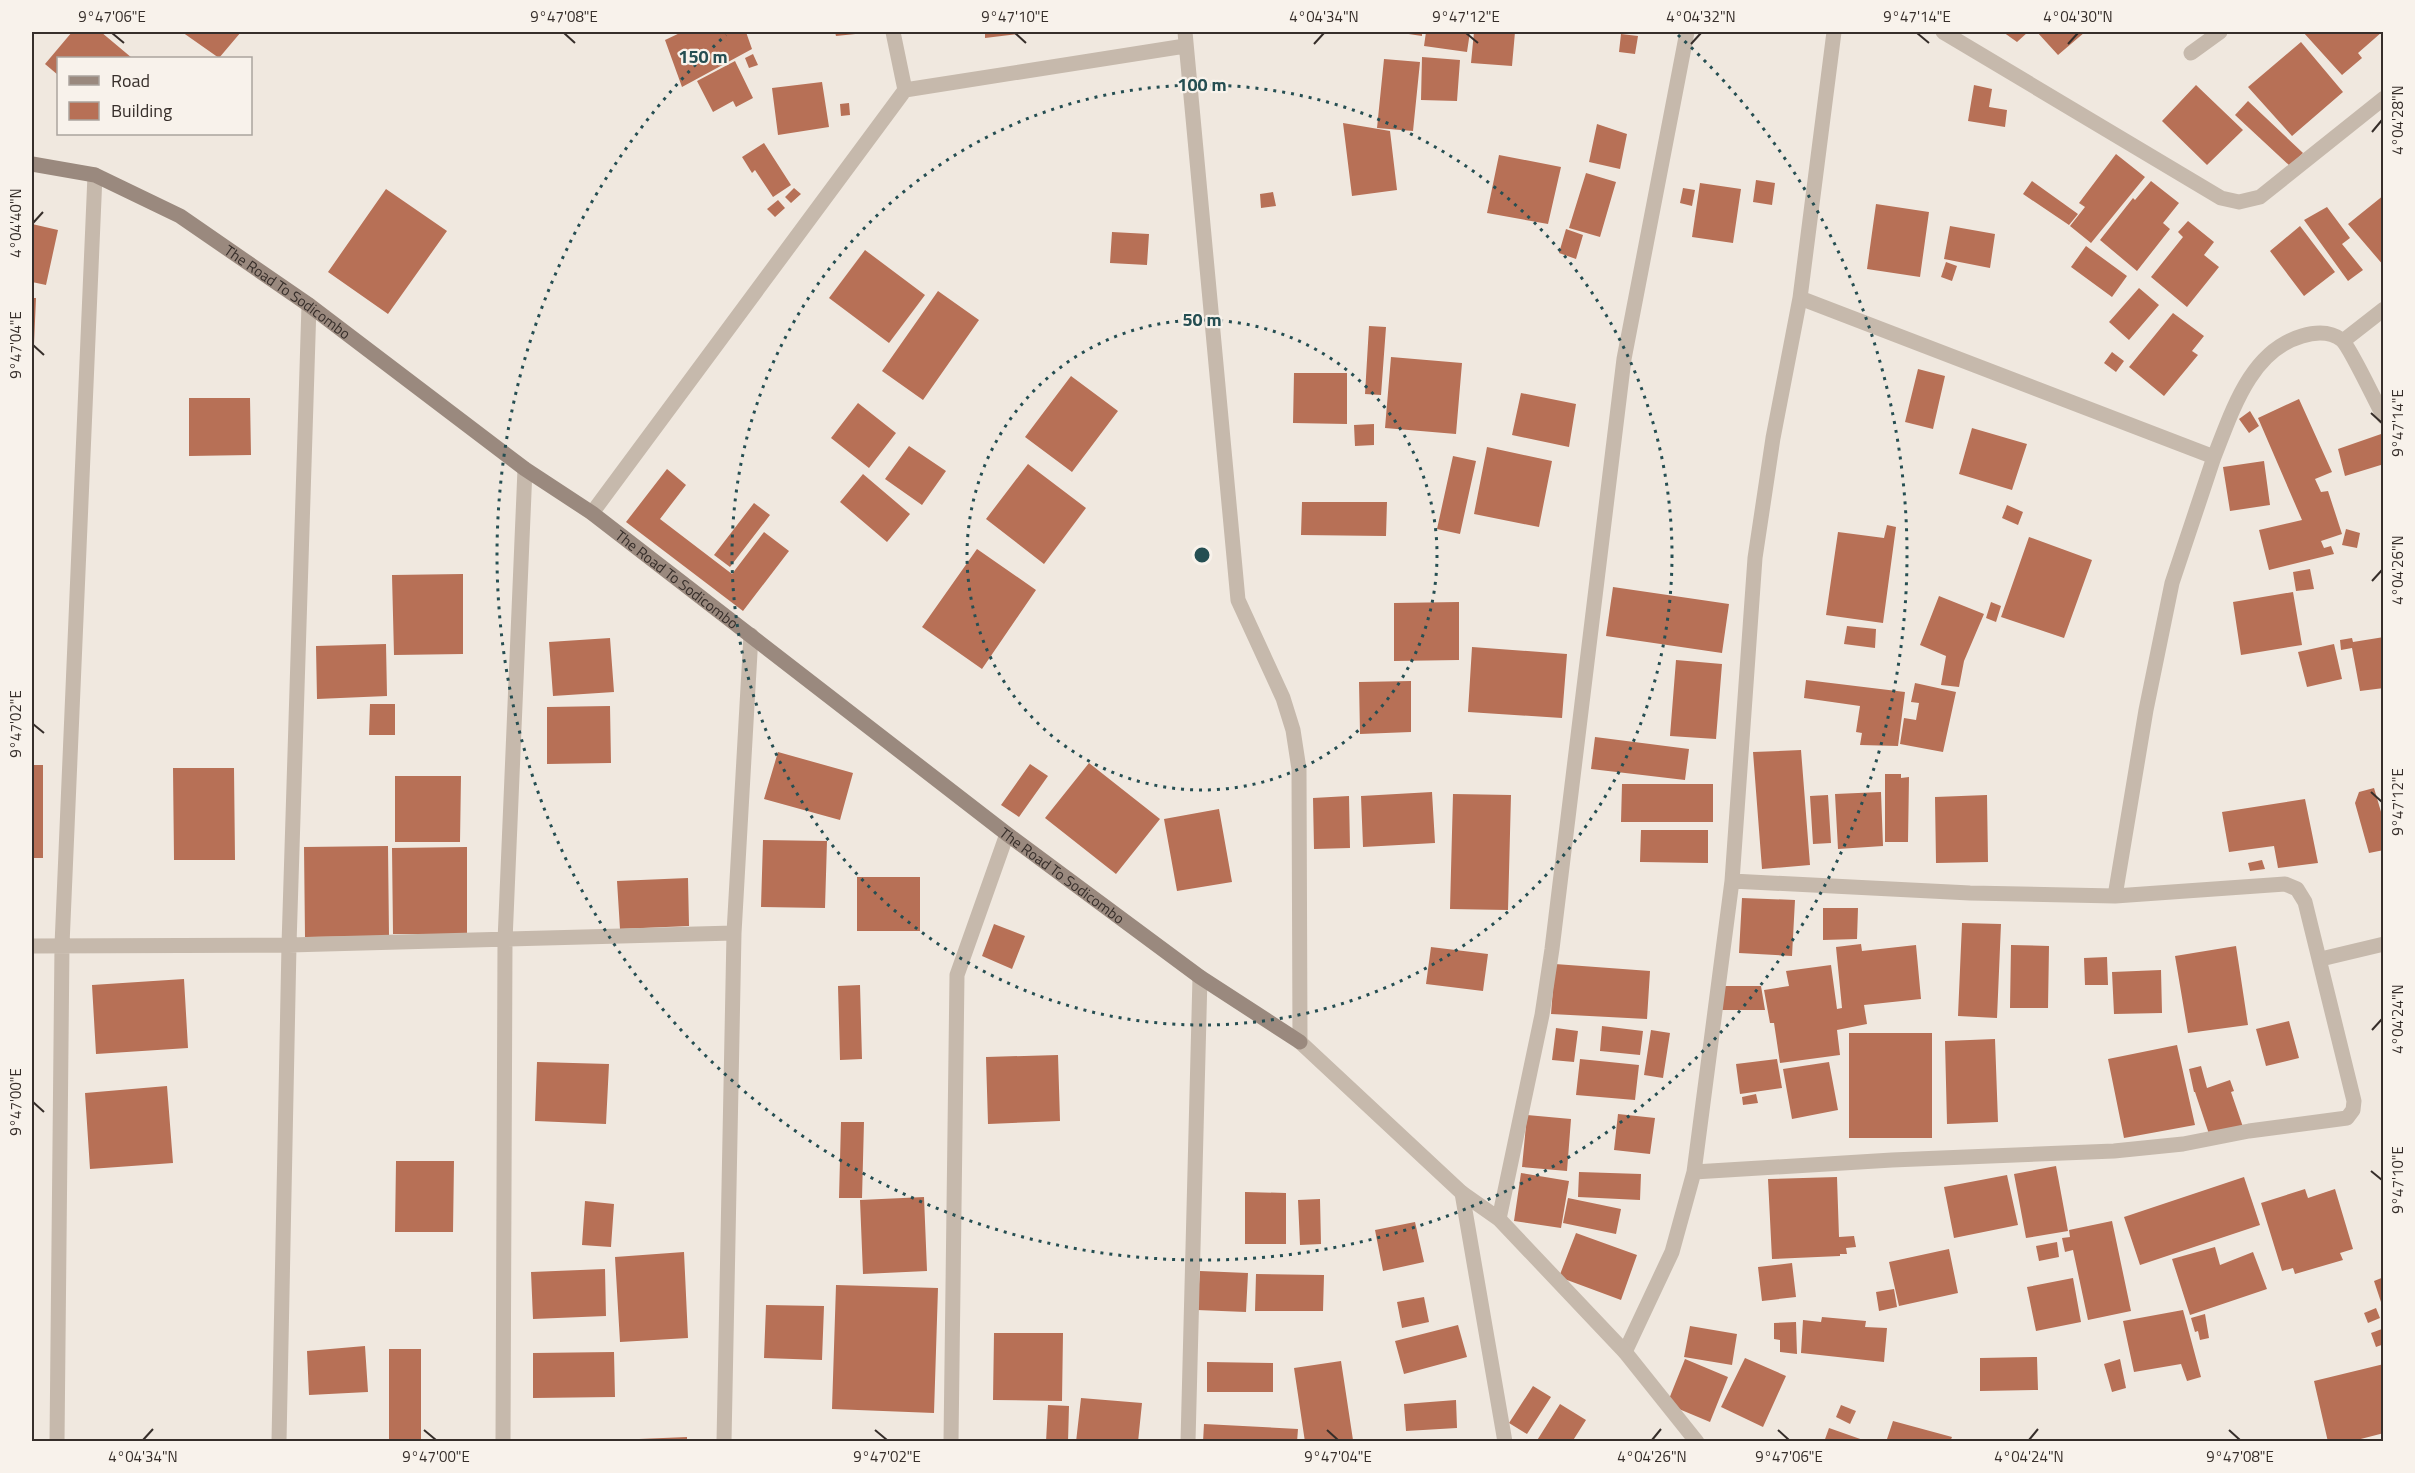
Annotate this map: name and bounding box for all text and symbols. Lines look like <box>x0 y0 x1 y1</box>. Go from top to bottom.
text: 9°47'06"E <box>78 5 146 28</box>
text: 9°47'08"E <box>530 5 598 28</box>
text: 9°47'10"E <box>981 5 1049 28</box>
text: 4°04'34"N <box>1289 5 1359 28</box>
text: 9°47'12"E <box>1432 5 1500 28</box>
text: 4°04'32"N <box>1666 5 1736 28</box>
text: 9°47'14"E <box>1883 5 1951 28</box>
text: 4°04'30"N <box>2043 5 2113 28</box>
text: 150 m <box>678 43 728 70</box>
legend <box>57 57 252 135</box>
text: Road <box>111 67 150 94</box>
text: 100 m <box>1177 71 1227 98</box>
text: 4°04'28"N <box>2386 85 2409 155</box>
text: Building <box>111 97 172 124</box>
text: 4°04'40"N <box>4 188 27 258</box>
street label: The Road To Sodicombo <box>220 239 356 345</box>
text: 50 m <box>1182 306 1222 333</box>
text: 9°47'04"E <box>4 311 27 379</box>
text: 9°47'14"E <box>2386 389 2409 457</box>
street label: The Road To Sodicombo <box>611 524 744 634</box>
text: 4°04'26"N <box>2386 535 2409 605</box>
centre of rings <box>1192 545 1212 565</box>
text: 9°47'02"E <box>4 690 27 758</box>
text: 9°47'12"E <box>2386 768 2409 836</box>
street label: The Road To Sodicombo <box>995 821 1130 929</box>
text: 4°04'24"N <box>2386 984 2409 1054</box>
text: 9°47'00"E <box>4 1068 27 1136</box>
text: 9°47'10"E <box>2386 1146 2409 1214</box>
text: 4°04'34"N <box>108 1445 178 1468</box>
text: 9°47'00"E <box>402 1445 470 1468</box>
text: 9°47'02"E <box>853 1445 921 1468</box>
text: 9°47'04"E <box>1304 1445 1372 1468</box>
text: 4°04'26"N <box>1617 1445 1687 1468</box>
text: 9°47'06"E <box>1755 1445 1823 1468</box>
text: 4°04'24"N <box>1994 1445 2064 1468</box>
text: 9°47'08"E <box>2206 1445 2274 1468</box>

